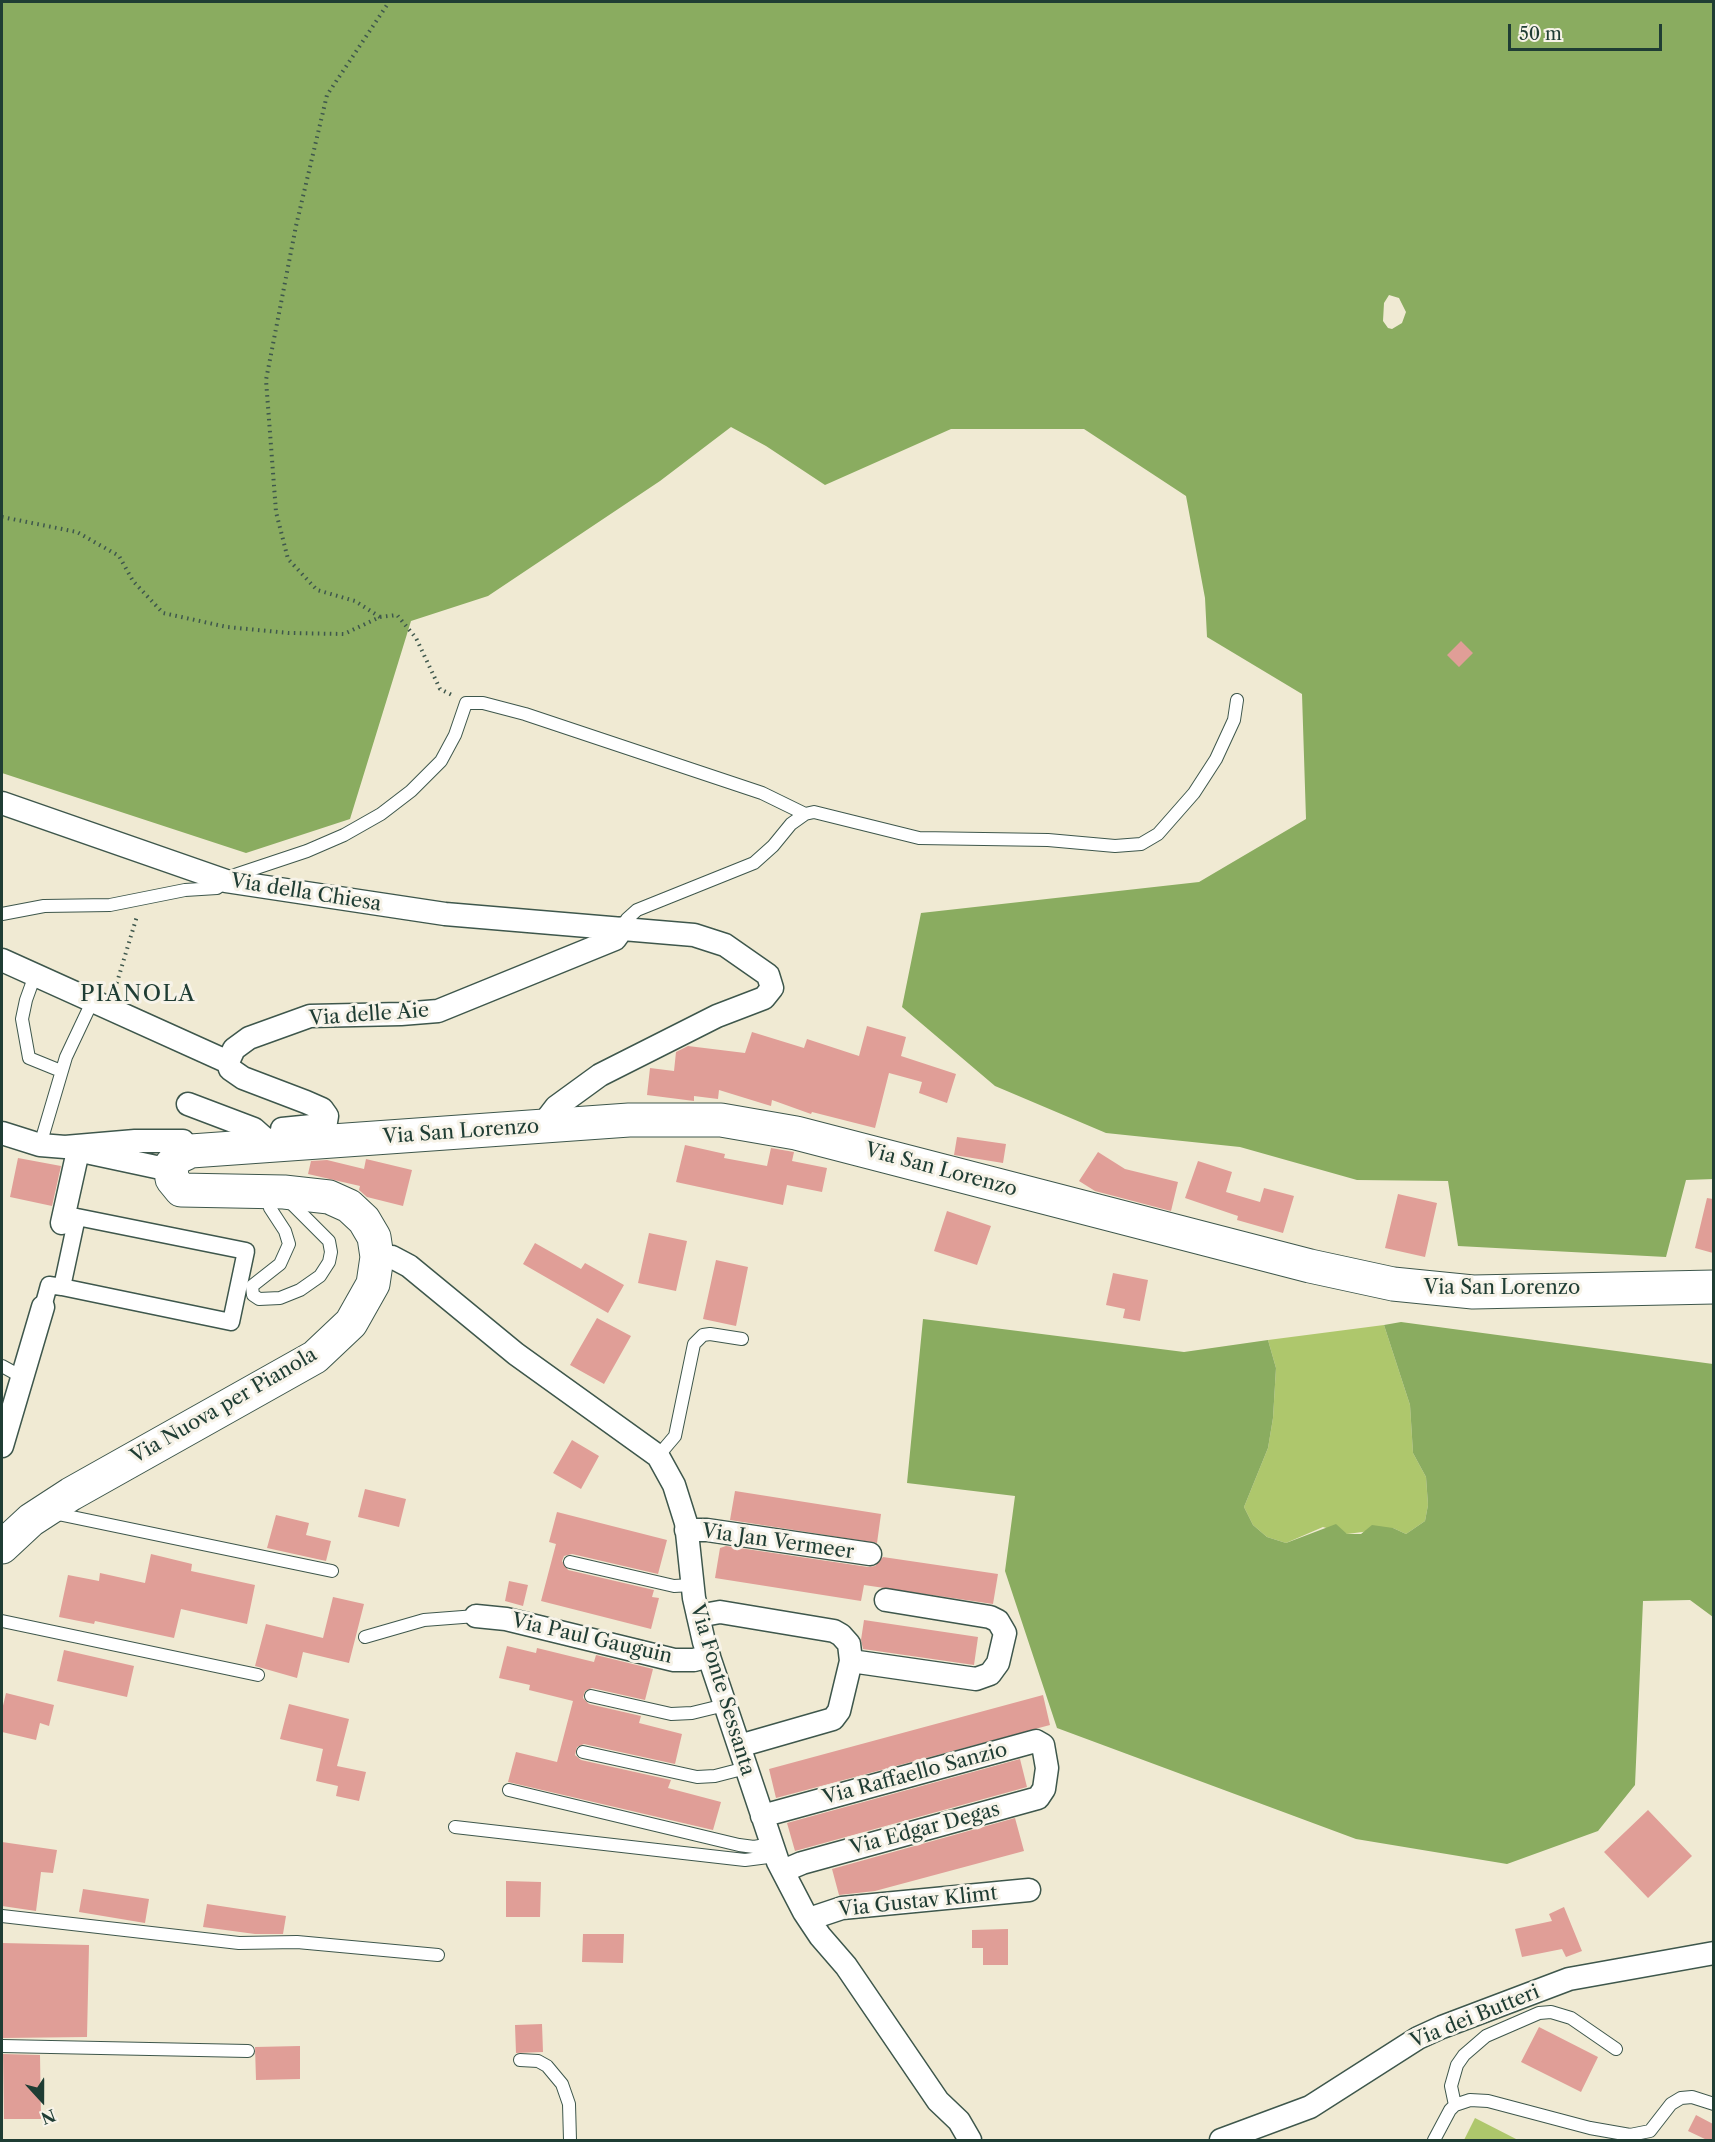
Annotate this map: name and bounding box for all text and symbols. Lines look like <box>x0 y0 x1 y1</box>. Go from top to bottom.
scale bar <box>1511 12 1666 50</box>
text: 50 m <box>1519 23 1562 45</box>
street label: Via della Chiesa <box>229 869 383 917</box>
district label: PIANOLA <box>80 982 196 1008</box>
street label: Via delle Aie <box>308 999 430 1031</box>
street label: Via San Lorenzo <box>382 1115 540 1149</box>
street label: Via San Lorenzo <box>862 1138 1020 1202</box>
street label: Via San Lorenzo <box>1424 1276 1580 1300</box>
street label: Via Nuova per Pianola <box>127 1343 321 1469</box>
street label: Via Jan Vermeer <box>700 1519 856 1565</box>
street label: Via Fonte Sessanta <box>684 1601 760 1779</box>
street label: Via Paul Gauguin <box>509 1609 675 1669</box>
street label: Via Raffaello Sanzio <box>820 1738 1010 1810</box>
street label: Via Edgar Degas <box>847 1797 1003 1861</box>
street label: Via Gustav Klimt <box>837 1882 999 1922</box>
street label: Via dei Butteri <box>1407 1980 1543 2054</box>
north arrow <box>12 2070 72 2130</box>
text: N <box>38 2105 59 2129</box>

